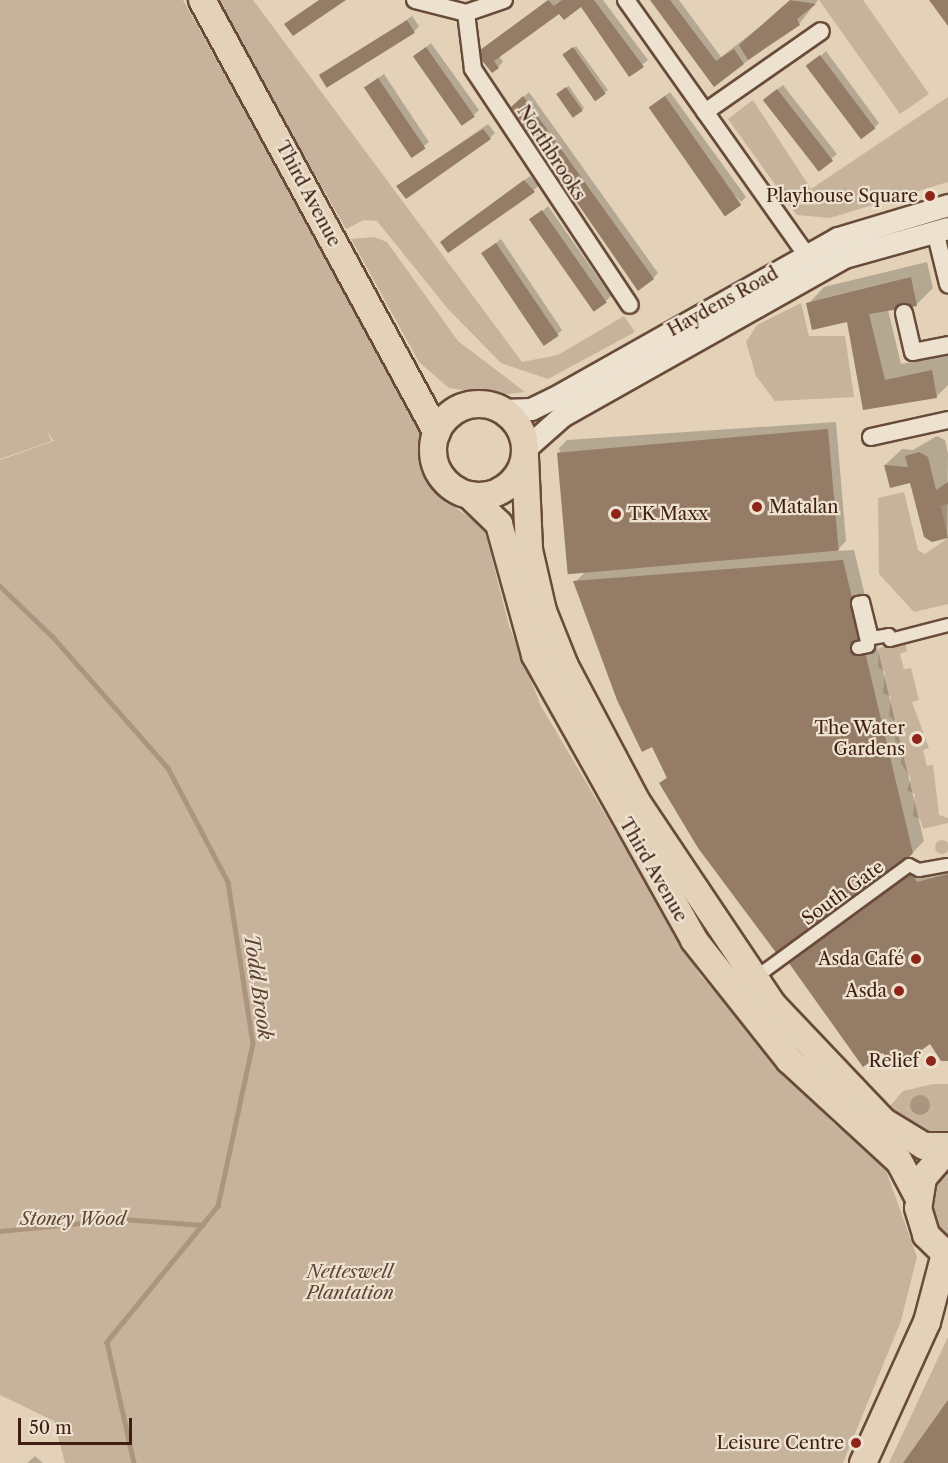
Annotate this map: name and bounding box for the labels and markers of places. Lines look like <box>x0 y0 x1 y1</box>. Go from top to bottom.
place label: Playhouse Square <box>766 185 918 207</box>
marker: Playhouse Square <box>923 189 937 203</box>
place label: Matalan <box>769 496 838 518</box>
marker: Matalan <box>750 500 764 514</box>
place label: TK Maxx <box>628 503 709 525</box>
marker: TK Maxx <box>609 507 623 521</box>
place label: The Water Gardens <box>814 718 905 760</box>
marker: The Water Gardens <box>910 732 924 746</box>
place label: Asda Café <box>818 948 904 970</box>
marker: Asda Café <box>909 952 923 966</box>
place label: Asda <box>845 980 887 1002</box>
marker: Asda <box>892 984 906 998</box>
place label: Relief <box>869 1050 919 1072</box>
marker: Relief <box>924 1054 938 1068</box>
place label: Leisure Centre <box>716 1432 844 1454</box>
marker: Leisure Centre <box>849 1436 863 1450</box>

